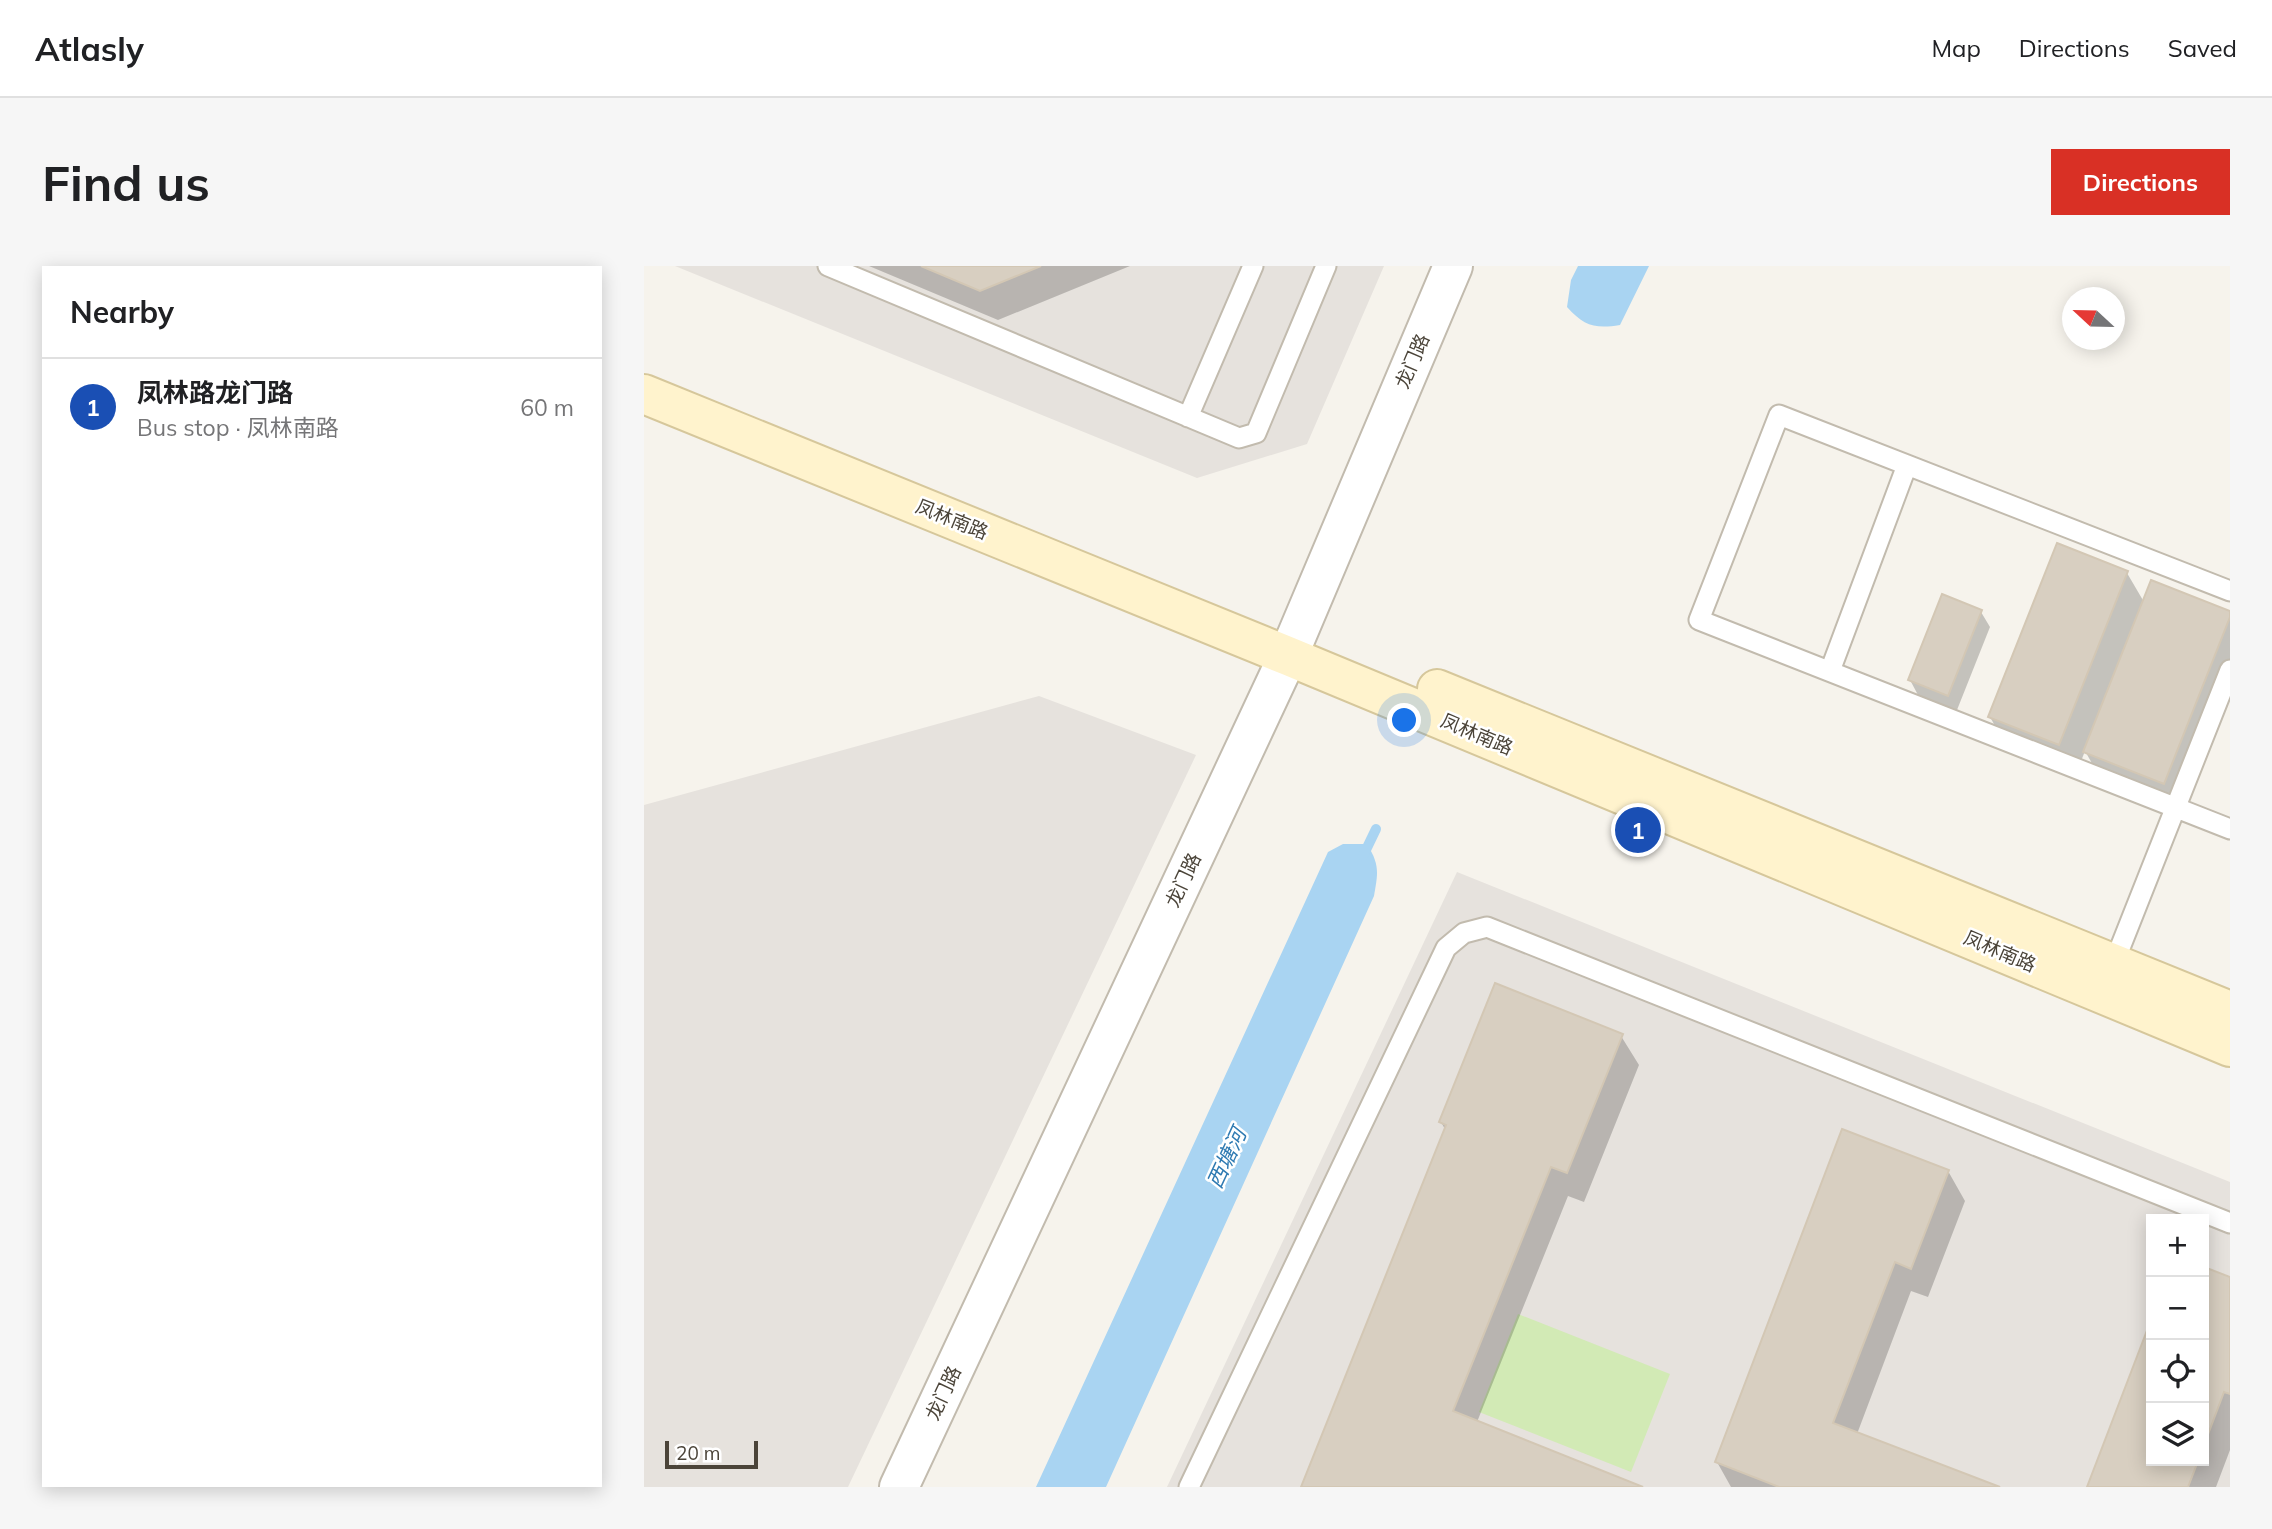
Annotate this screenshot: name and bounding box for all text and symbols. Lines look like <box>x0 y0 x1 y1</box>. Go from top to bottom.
text: Atlasly <box>35 28 144 69</box>
text: Map <box>1931 33 1981 63</box>
text: Directions <box>2019 33 2130 63</box>
text: Saved <box>2168 33 2237 63</box>
button: Directions <box>2051 149 2230 215</box>
text: Find us <box>42 152 210 213</box>
north arrow <box>2062 287 2125 350</box>
text: Nearby <box>70 293 174 331</box>
street label: 龙门路 <box>1390 330 1434 392</box>
text: 凤林路龙门路 <box>137 376 293 409</box>
text: 1 <box>86 393 100 422</box>
text: 60 m <box>520 393 574 422</box>
text: Bus stop · 凤林南路 <box>137 413 339 442</box>
street label: 凤林南路 <box>912 494 992 544</box>
your location <box>1387 703 1421 737</box>
street label: 凤林南路 <box>1437 708 1517 760</box>
pin: 1 <box>1615 804 1661 856</box>
street label: 龙门路 <box>1160 849 1206 911</box>
street label: 凤林南路 <box>1960 925 2040 977</box>
water label: 西塘河 <box>1201 1120 1253 1192</box>
map controls <box>2146 1214 2209 1466</box>
button: + <box>2146 1214 2209 1277</box>
button: − <box>2146 1277 2209 1340</box>
button: locate <box>2146 1340 2209 1403</box>
street label: 龙门路 <box>920 1362 966 1424</box>
button: layers <box>2146 1403 2209 1466</box>
scale bar <box>665 1438 758 1470</box>
text: 20 m <box>676 1441 720 1465</box>

